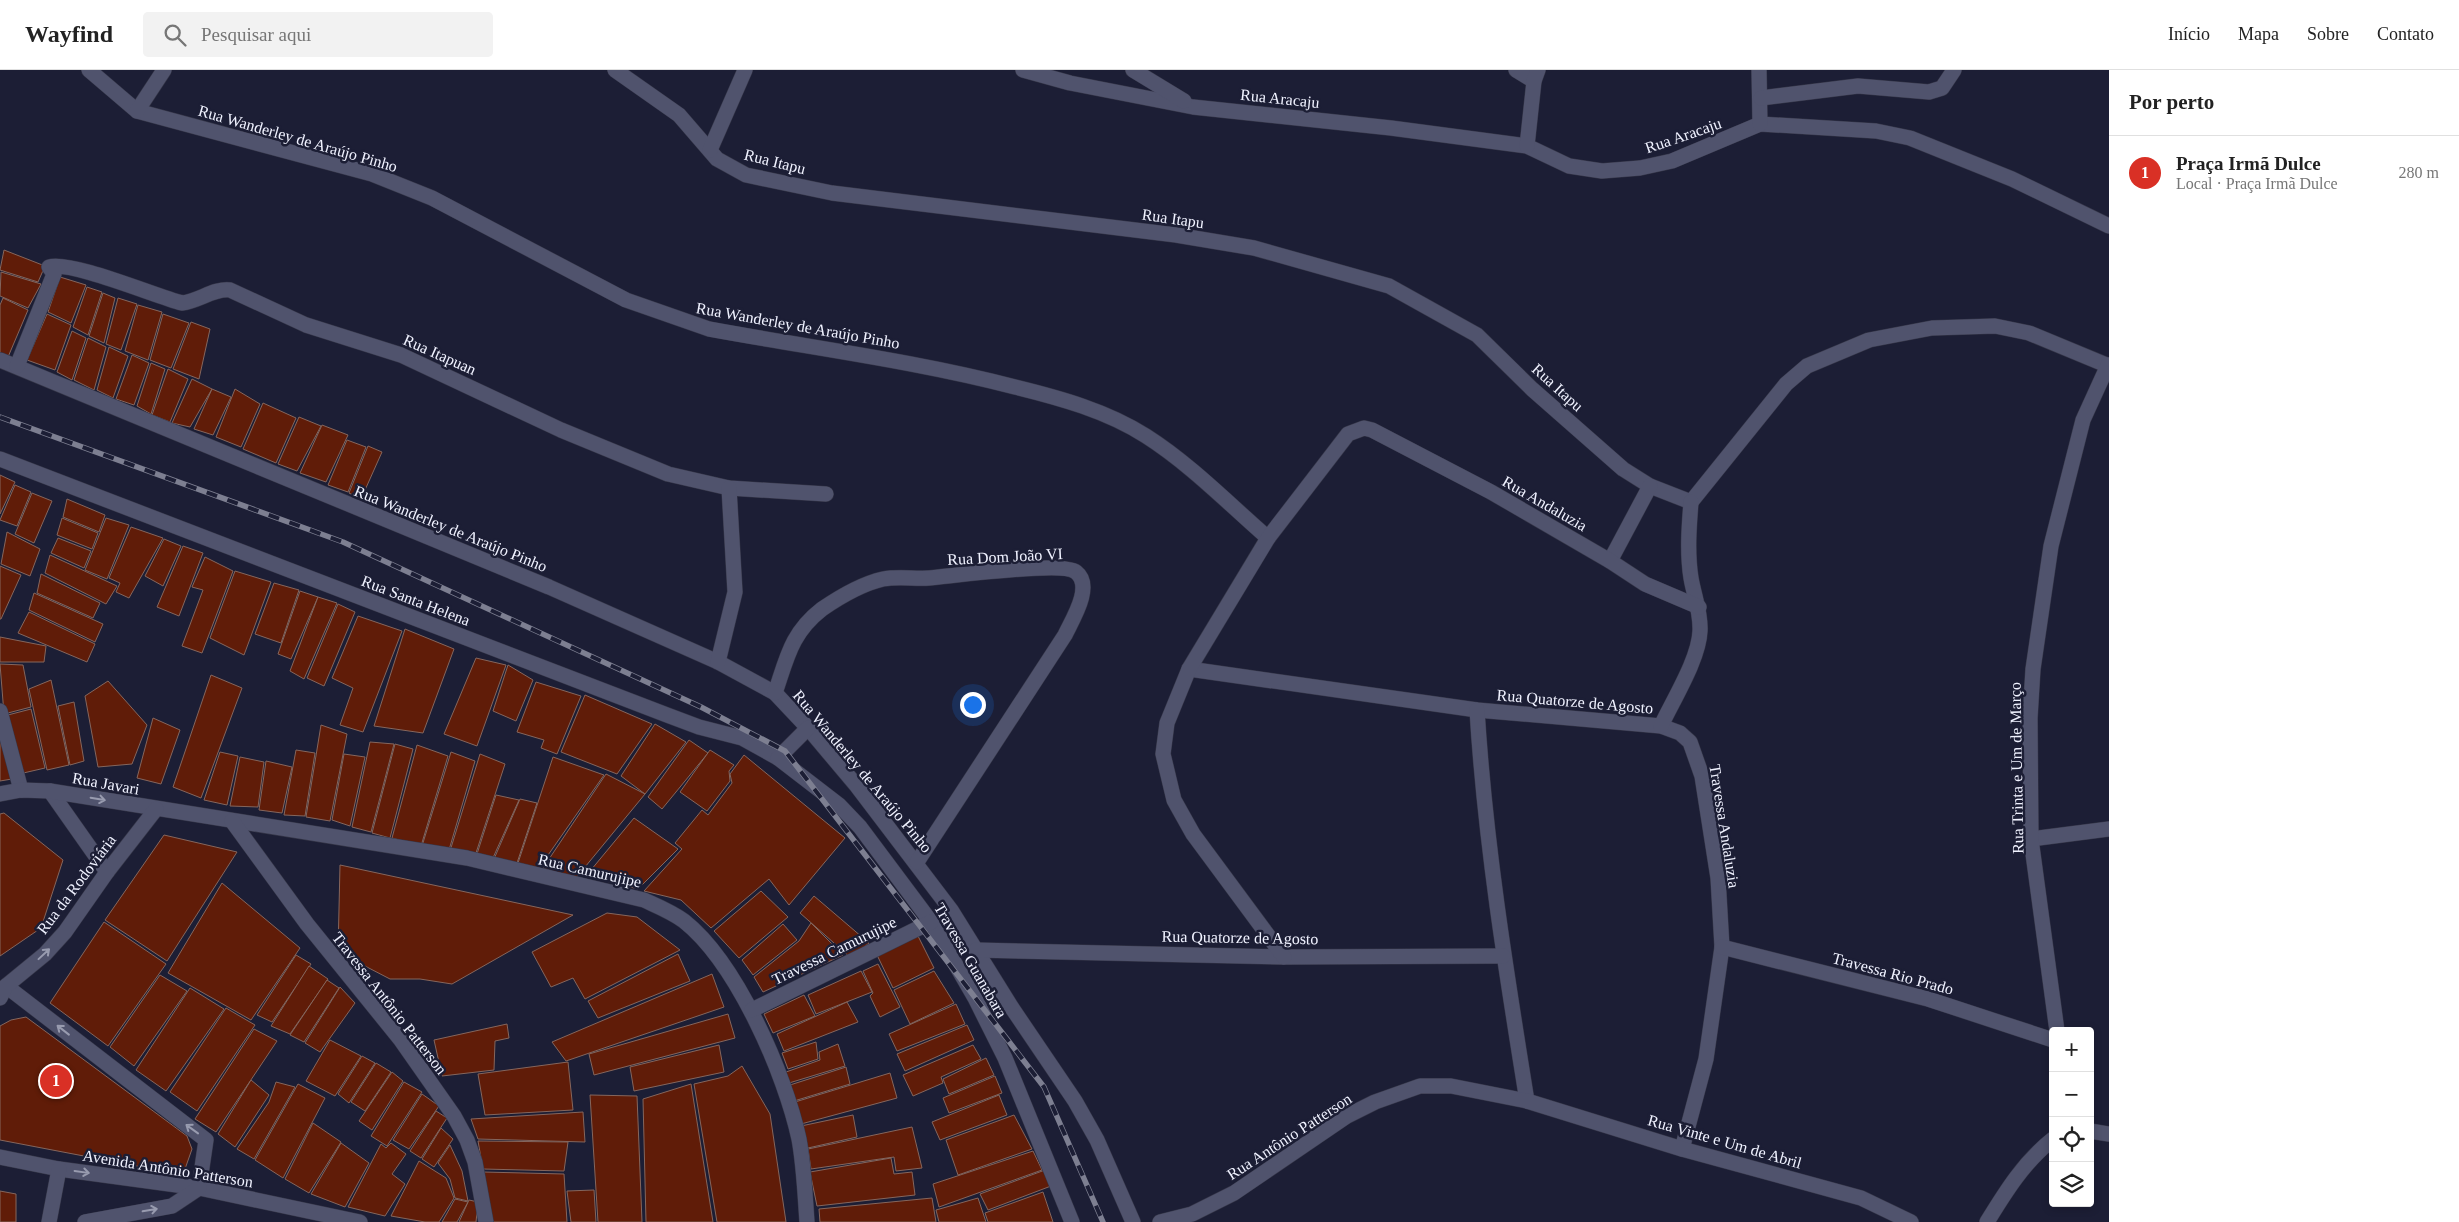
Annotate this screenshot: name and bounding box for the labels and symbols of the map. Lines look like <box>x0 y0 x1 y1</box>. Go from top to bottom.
street label: Rua Aracaju <box>1239 86 1320 112</box>
street label: Rua Wanderley de Araújo Pinho <box>196 102 399 176</box>
street label: Rua Aracaju <box>1643 114 1724 157</box>
street label: Rua Itapu <box>742 146 807 178</box>
street label: Rua Itapu <box>1141 206 1205 232</box>
street label: Rua Wanderley de Araújo Pinho <box>695 299 901 353</box>
street label: Rua Itapuan <box>400 331 479 379</box>
street label: Rua Itapu <box>1528 360 1587 415</box>
street label: Rua Andaluzia <box>1500 472 1590 534</box>
street label: Rua Wanderley de Araújo Pinho <box>352 482 550 576</box>
street label: Rua Dom João VI <box>947 545 1063 568</box>
street label: Rua Santa Helena <box>359 572 472 629</box>
street label: Rua Trinta e Um de Março <box>2007 682 2027 854</box>
street label: Rua Quatorze de Agosto <box>1496 686 1654 718</box>
street label: Rua Wanderley de Araújo Pinho <box>789 687 935 856</box>
your location <box>960 692 986 718</box>
street label: Travessa Andaluzia <box>1706 763 1743 889</box>
street label: Rua Javari <box>71 769 141 798</box>
one-way arrow <box>90 795 106 805</box>
street label: Rua da Rodoviária <box>34 831 119 937</box>
street label: Rua Camurujipe <box>536 850 643 892</box>
street label: Travessa Guanabara <box>931 900 1010 1021</box>
street label: Travessa Camurujipe <box>769 913 899 989</box>
street label: Rua Quatorze de Agosto <box>1161 928 1319 948</box>
street label: Travessa Antônio Patterson <box>329 929 450 1078</box>
one-way arrow <box>37 948 50 960</box>
street label: Travessa Rio Prado <box>1830 949 1955 998</box>
one-way arrow <box>56 1025 70 1035</box>
pin: 1 <box>40 1062 72 1100</box>
street label: Rua Antônio Patterson <box>1224 1090 1355 1183</box>
street label: Rua Vinte e Um de Abril <box>1646 1111 1804 1172</box>
one-way arrow <box>186 1124 199 1135</box>
street label: Avenida Antônio Patterson <box>82 1147 254 1190</box>
one-way arrow <box>74 1168 90 1178</box>
one-way arrow <box>142 1205 158 1215</box>

